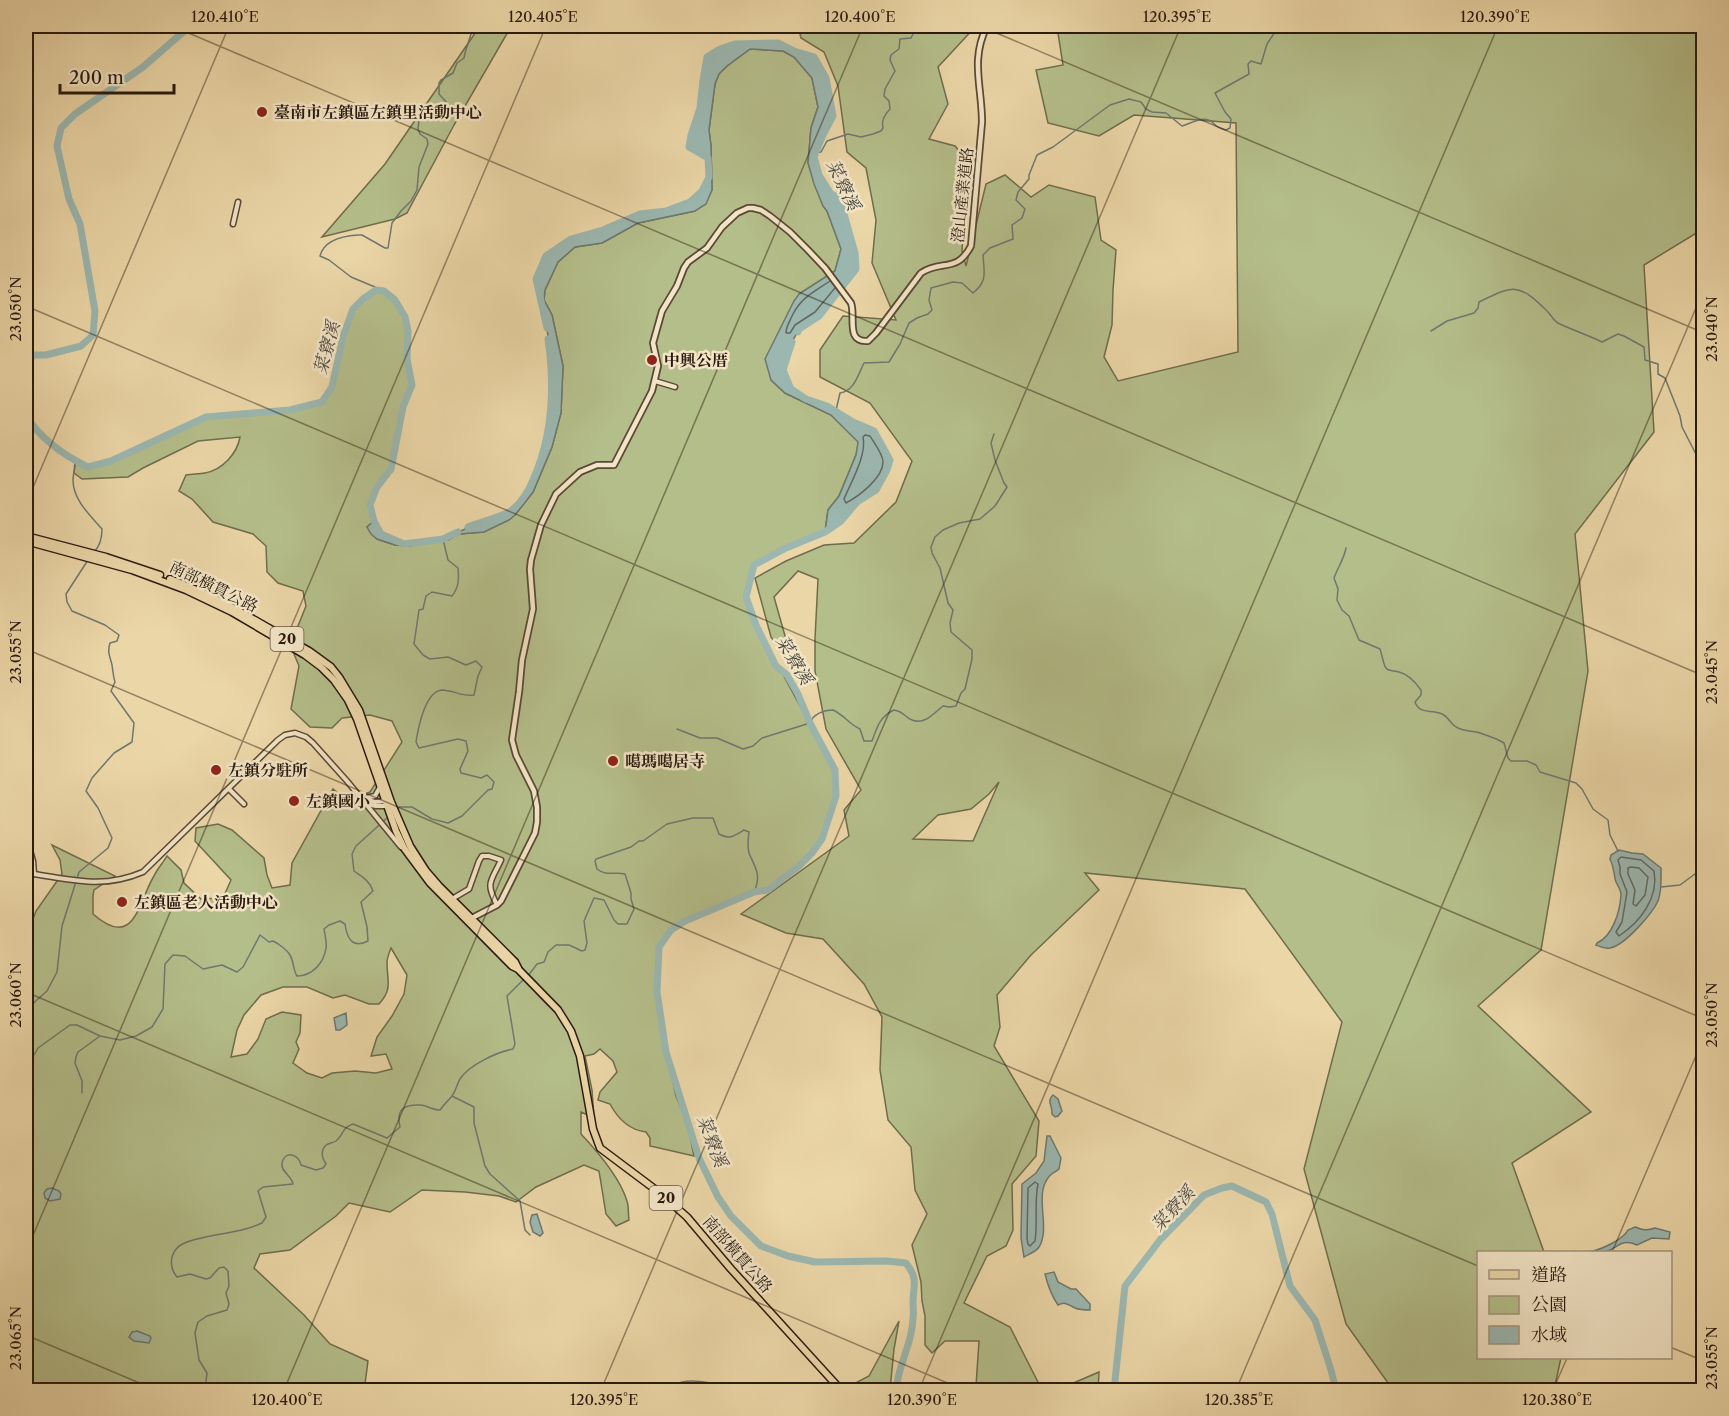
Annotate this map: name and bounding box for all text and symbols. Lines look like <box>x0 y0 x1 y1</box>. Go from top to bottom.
text: 120.410°E <box>191 7 259 26</box>
text: 120.405°E <box>508 7 578 26</box>
text: 120.400°E <box>824 7 896 26</box>
text: 120.395°E <box>1143 7 1211 26</box>
text: 120.390°E <box>1460 7 1530 26</box>
scale bar <box>60 57 174 95</box>
text: 200 m <box>69 67 124 89</box>
place label: 臺南市左鎮區左鎮里活動中心 <box>274 102 482 122</box>
marker: 臺南市左鎮區左鎮里活動中心 <box>255 105 269 119</box>
street label: 澄山產業道路 <box>947 146 977 244</box>
water label: 菜竂溪 <box>821 156 866 216</box>
text: 23.050°N <box>6 276 25 342</box>
text: 23.040°N <box>1702 296 1721 362</box>
water label: 菜竂溪 <box>309 317 345 377</box>
place label: 中興公厝 <box>664 350 728 370</box>
marker: 中興公厝 <box>645 353 659 367</box>
street label: 南部橫貫公路 <box>166 556 262 616</box>
text: 23.055°N <box>6 620 25 684</box>
road number: 20 <box>270 627 304 651</box>
water label: 菜竂溪 <box>771 631 818 691</box>
text: 23.045°N <box>1702 640 1721 704</box>
place label: 噶瑪噶居寺 <box>625 751 705 771</box>
marker: 噶瑪噶居寺 <box>606 754 620 768</box>
place label: 左鎮分駐所 <box>228 760 308 780</box>
marker: 左鎮分駐所 <box>209 763 223 777</box>
place label: 左鎮國小 <box>306 791 370 811</box>
marker: 左鎮國小 <box>287 794 301 808</box>
place label: 左鎮區老人活動中心 <box>134 892 278 912</box>
marker: 左鎮區老人活動中心 <box>115 895 129 909</box>
text: 23.060°N <box>6 962 25 1028</box>
text: 23.050°N <box>1702 982 1721 1048</box>
water label: 菜竂溪 <box>692 1112 733 1172</box>
water label: 菜竂溪 <box>1147 1180 1201 1236</box>
road number: 20 <box>650 1186 682 1210</box>
street label: 南部橫貫公路 <box>699 1211 777 1297</box>
legend <box>1477 1251 1672 1359</box>
text: 道路 <box>1531 1264 1567 1286</box>
text: 公園 <box>1531 1294 1567 1316</box>
text: 23.065°N <box>6 1306 25 1370</box>
text: 水域 <box>1531 1324 1567 1346</box>
text: 23.055°N <box>1702 1326 1721 1390</box>
text: 120.400°E <box>251 1390 323 1409</box>
text: 120.395°E <box>570 1390 638 1409</box>
text: 120.390°E <box>887 1390 957 1409</box>
text: 120.385°E <box>1205 1390 1273 1409</box>
text: 120.380°E <box>1522 1390 1592 1409</box>

